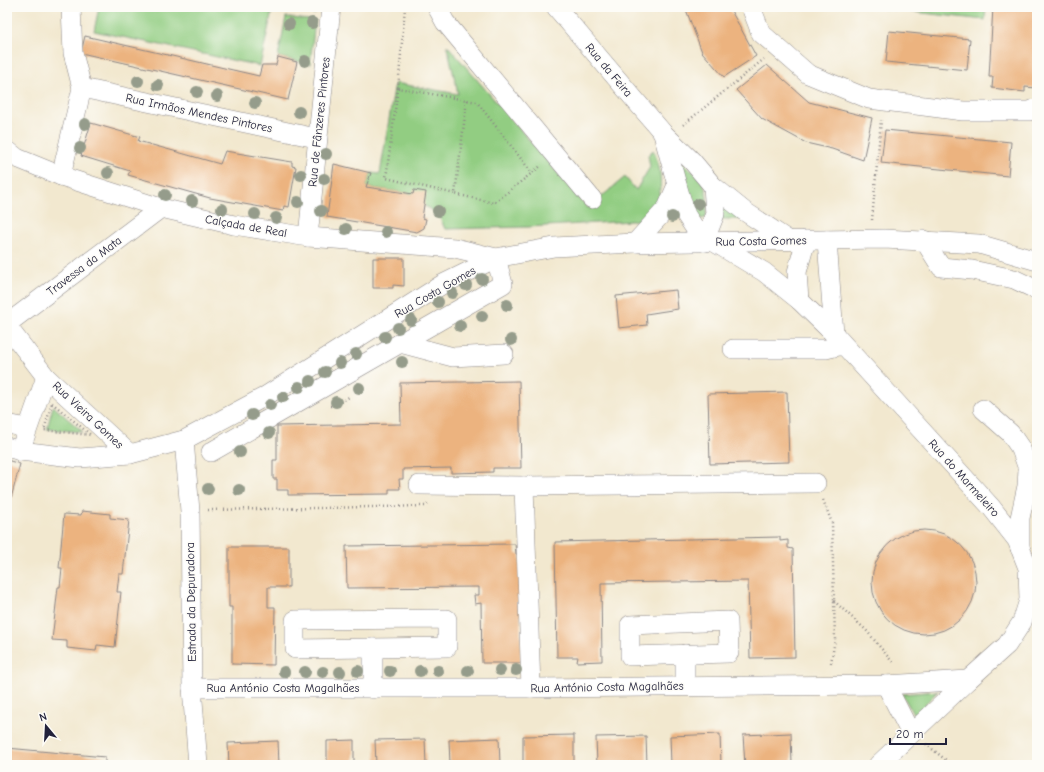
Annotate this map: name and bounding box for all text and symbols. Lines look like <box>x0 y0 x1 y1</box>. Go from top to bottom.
street label: Rua da Feira <box>583 40 635 100</box>
street label: Rua de Fânzeres Pintores <box>305 56 333 188</box>
street label: Rua Irmãos Mendes Pintores <box>124 91 274 135</box>
street label: Calçada de Real <box>204 212 288 240</box>
street label: Travessa da Mata <box>44 233 124 299</box>
street label: Rua Costa Gomes <box>715 233 807 249</box>
street label: Rua Costa Gomes <box>392 263 478 321</box>
street label: Rua Vieira Gomes <box>50 379 126 451</box>
street label: Rua do Marmeleiro <box>926 436 1002 520</box>
street label: Estrada da Depuradora <box>183 542 199 662</box>
street label: Rua António Costa Magalhães <box>530 679 684 695</box>
street label: Rua António Costa Magalhães <box>206 681 360 695</box>
north arrow <box>26 706 66 746</box>
text: N <box>38 710 48 724</box>
scale bar <box>890 720 946 746</box>
text: 20 m <box>896 727 924 741</box>

